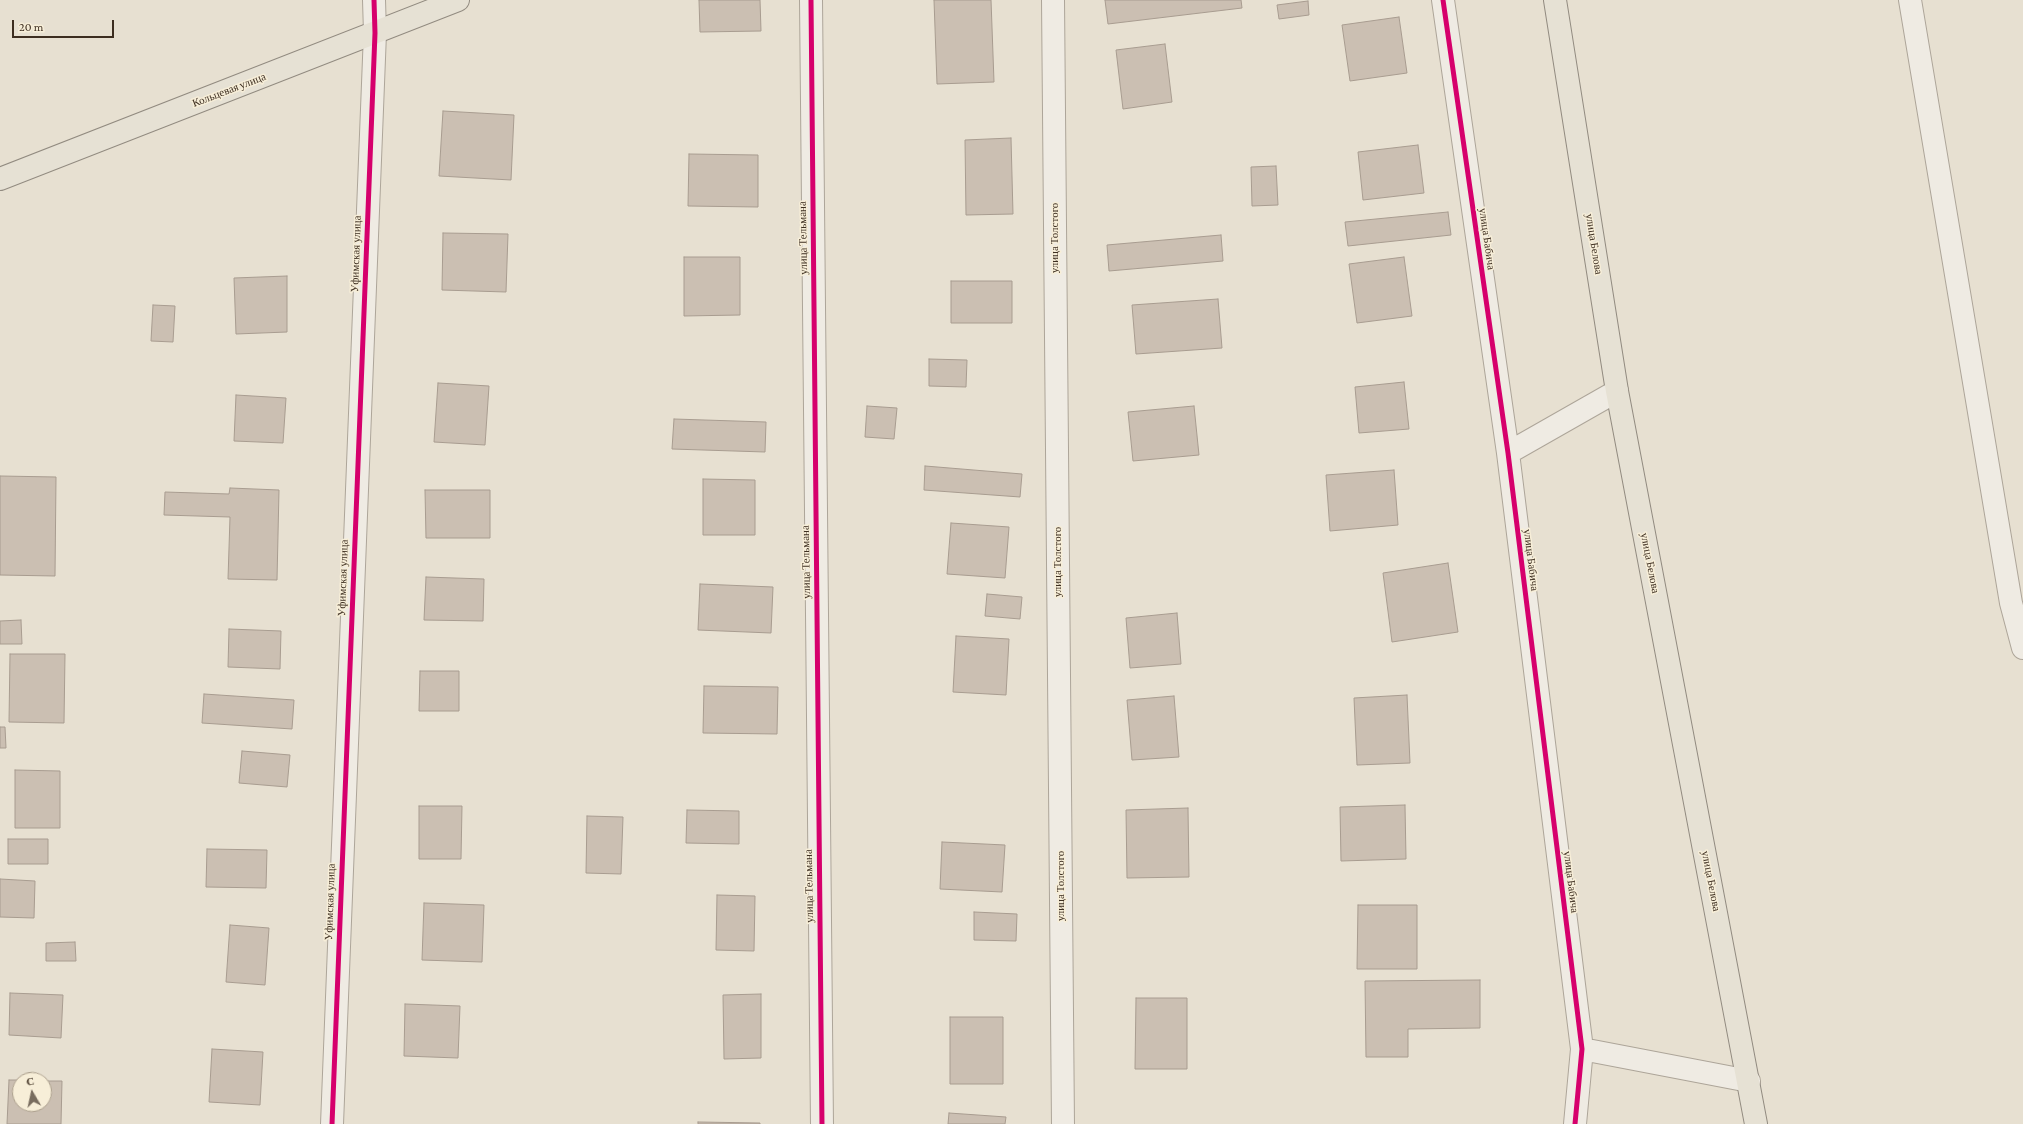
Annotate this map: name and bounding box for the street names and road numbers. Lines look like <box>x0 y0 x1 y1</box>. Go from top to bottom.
street label: Кольцевая улица <box>190 70 268 110</box>
street label: улица Тельмана <box>796 201 810 275</box>
street label: улица Толстого <box>1048 203 1062 273</box>
street label: улица Бабича <box>1476 207 1498 271</box>
street label: улица Белова <box>1583 213 1605 275</box>
street label: Уфимская улица <box>348 215 364 293</box>
street label: улица Тельмана <box>799 525 813 599</box>
street label: улица Толстого <box>1051 527 1065 597</box>
street label: улица Бабича <box>1521 528 1541 592</box>
street label: улица Белова <box>1638 532 1662 594</box>
street label: Уфимская улица <box>335 539 351 617</box>
street label: улица Тельмана <box>802 849 816 923</box>
street label: улица Бабича <box>1561 850 1581 914</box>
street label: улица Белова <box>1699 850 1723 912</box>
street label: улица Толстого <box>1054 851 1068 921</box>
street label: Уфимская улица <box>322 863 338 941</box>

